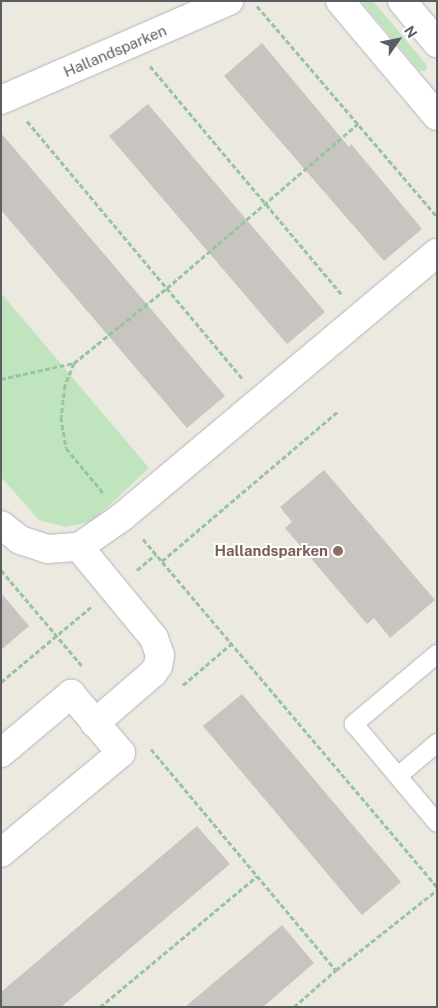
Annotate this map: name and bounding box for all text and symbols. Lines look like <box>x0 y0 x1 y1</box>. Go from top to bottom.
north arrow <box>373 15 423 65</box>
street label: Hallandsparken <box>61 21 169 81</box>
text: N <box>401 23 420 41</box>
place label: Hallandsparken <box>214 542 328 560</box>
marker: Hallandsparken <box>332 545 344 557</box>

